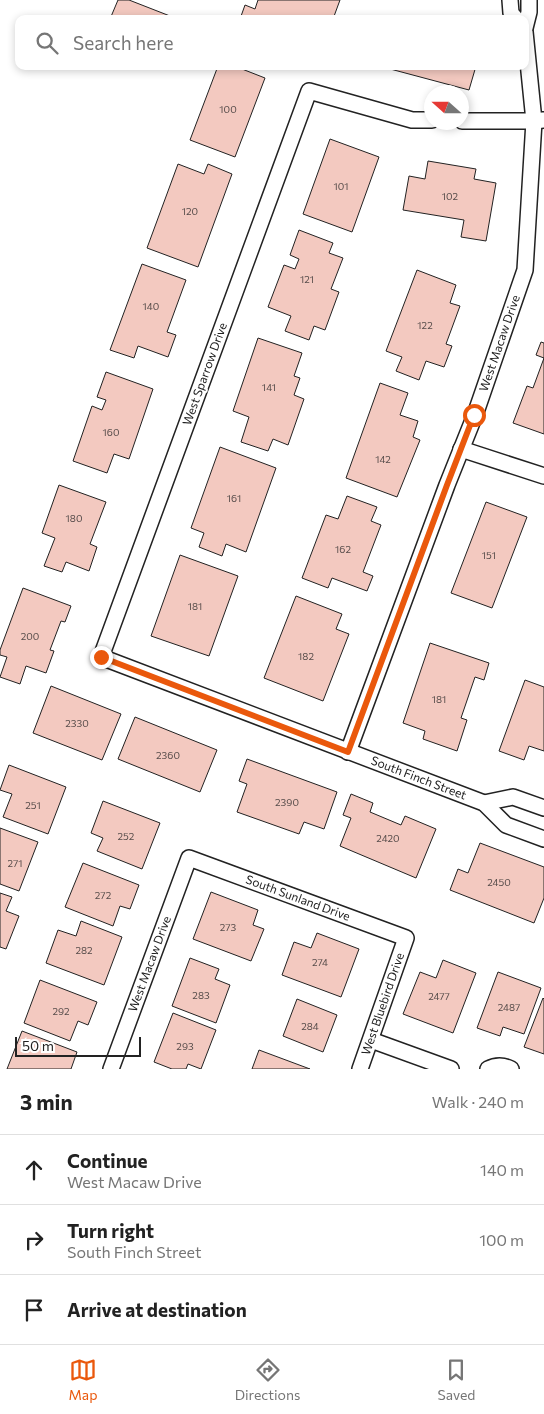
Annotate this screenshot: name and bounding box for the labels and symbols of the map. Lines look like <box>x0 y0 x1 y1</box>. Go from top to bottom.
north arrow <box>424 85 469 130</box>
house number: 100 <box>219 103 237 115</box>
house number: 101 <box>333 180 349 192</box>
house number: 102 <box>442 190 459 202</box>
house number: 120 <box>182 205 198 217</box>
house number: 121 <box>300 273 314 285</box>
street label: West Macaw Drive <box>476 293 522 393</box>
house number: 140 <box>143 300 159 312</box>
house number: 122 <box>417 319 433 331</box>
street label: West Sparrow Drive <box>179 321 229 427</box>
house number: 141 <box>262 381 276 393</box>
route start <box>463 404 486 427</box>
house number: 160 <box>103 426 119 438</box>
house number: 142 <box>375 453 391 465</box>
house number: 161 <box>227 492 241 504</box>
house number: 180 <box>66 512 82 524</box>
house number: 162 <box>335 543 351 555</box>
house number: 151 <box>482 549 496 561</box>
house number: 181 <box>188 600 202 612</box>
house number: 200 <box>21 630 39 642</box>
route end <box>90 646 113 669</box>
house number: 182 <box>298 650 314 662</box>
house number: 181 <box>432 693 446 705</box>
house number: 2330 <box>65 717 89 729</box>
house number: 2360 <box>156 749 180 761</box>
street label: South Finch Street <box>369 753 469 802</box>
house number: 2390 <box>275 796 299 808</box>
house number: 251 <box>25 799 41 811</box>
house number: 252 <box>118 830 135 842</box>
house number: 2420 <box>376 832 400 844</box>
house number: 271 <box>7 857 23 869</box>
street label: South Sunland Drive <box>244 872 352 923</box>
house number: 2450 <box>487 876 511 888</box>
house number: 272 <box>95 889 112 901</box>
street label: West Macaw Drive <box>125 914 173 1013</box>
house number: 273 <box>220 921 237 933</box>
house number: 282 <box>75 944 93 956</box>
street label: West Bluebird Drive <box>358 951 406 1057</box>
house number: 274 <box>312 956 328 968</box>
house number: 283 <box>192 989 210 1001</box>
house number: 2477 <box>428 990 450 1002</box>
house number: 2487 <box>498 1001 520 1013</box>
house number: 292 <box>52 1005 70 1017</box>
house number: 284 <box>301 1020 319 1032</box>
scale bar <box>15 1034 141 1057</box>
house number: 293 <box>176 1040 194 1052</box>

